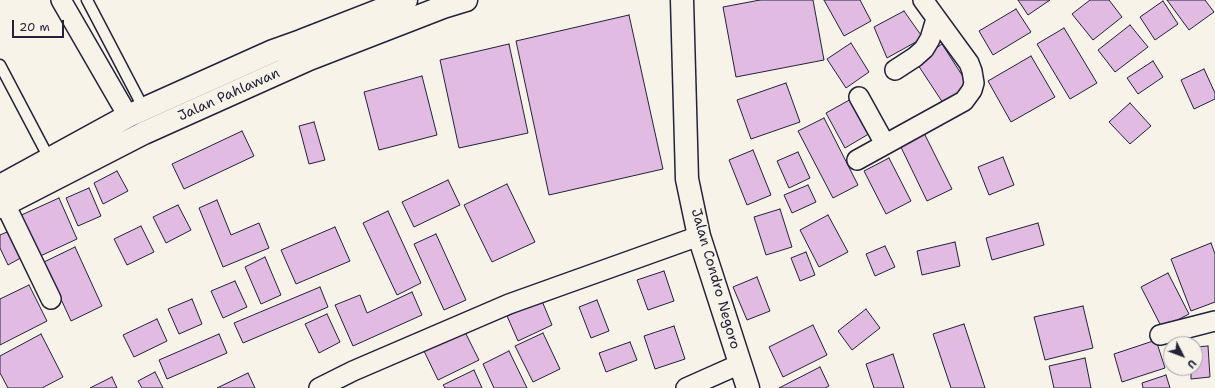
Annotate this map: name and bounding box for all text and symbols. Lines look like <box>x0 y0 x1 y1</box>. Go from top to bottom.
scale bar <box>14 12 66 38</box>
text: 20 m <box>19 19 50 35</box>
street label: Jalan Pahlawan <box>176 65 282 125</box>
street label: Jalan Condro Negoro <box>687 207 743 351</box>
north arrow <box>1163 336 1203 376</box>
text: U <box>1183 356 1200 372</box>

